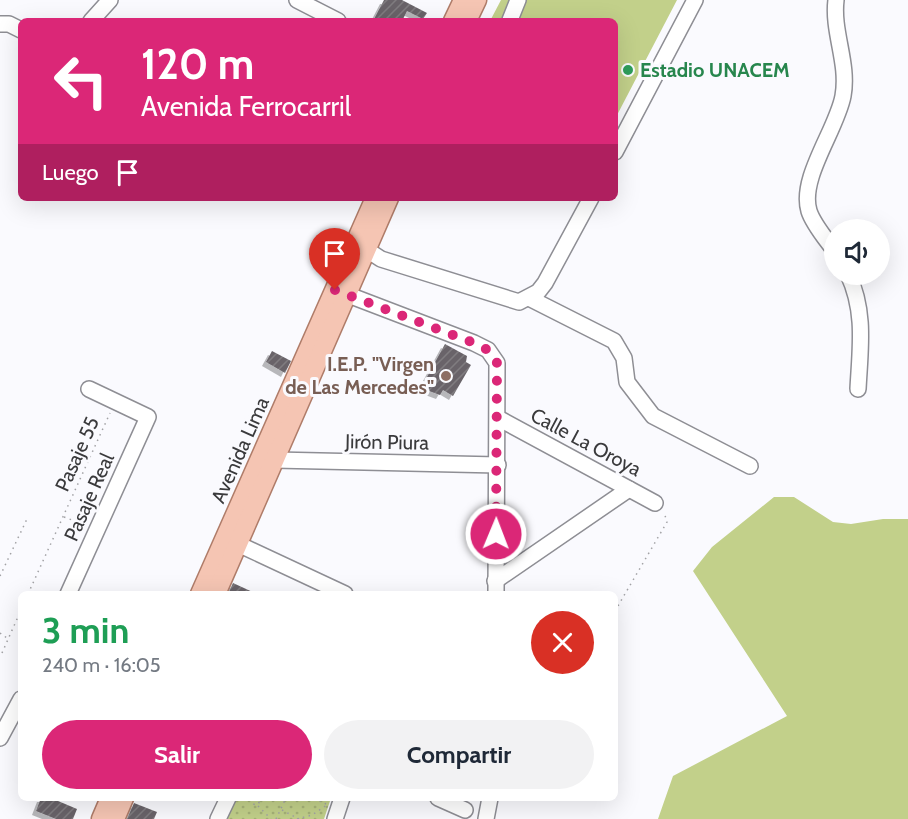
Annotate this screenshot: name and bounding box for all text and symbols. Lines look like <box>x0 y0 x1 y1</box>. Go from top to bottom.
text: 120 m <box>141 38 254 90</box>
icon: left <box>42 42 120 120</box>
place label: Estadio UNACEM <box>640 58 790 82</box>
marker: Estadio UNACEM <box>621 63 635 77</box>
text: Avenida Ferrocarril <box>141 90 351 123</box>
icon: arrive <box>111 156 144 189</box>
text: Luego <box>42 159 99 186</box>
map controls <box>824 219 890 285</box>
button: sound <box>824 219 890 285</box>
pin <box>309 228 360 290</box>
icon: arrive <box>318 237 351 270</box>
place label: I.E.P. "Virgen de Las Mercedes" <box>285 352 434 399</box>
marker: I.E.P. "Virgen de Las Mercedes" <box>439 369 453 383</box>
street label: Avenida Lima <box>206 393 274 507</box>
street label: Calle La Oroya <box>527 403 646 481</box>
street label: Pasaje 55 <box>50 413 104 495</box>
street label: Jirón Piura <box>344 429 429 455</box>
street label: Pasaje Real <box>59 449 119 545</box>
position arrow <box>464 502 528 566</box>
text: 3 min <box>42 608 129 652</box>
button: close <box>531 611 594 674</box>
text: 240 m · 16:05 <box>42 653 161 677</box>
button: Salir <box>42 720 312 789</box>
button: Compartir <box>324 720 594 789</box>

